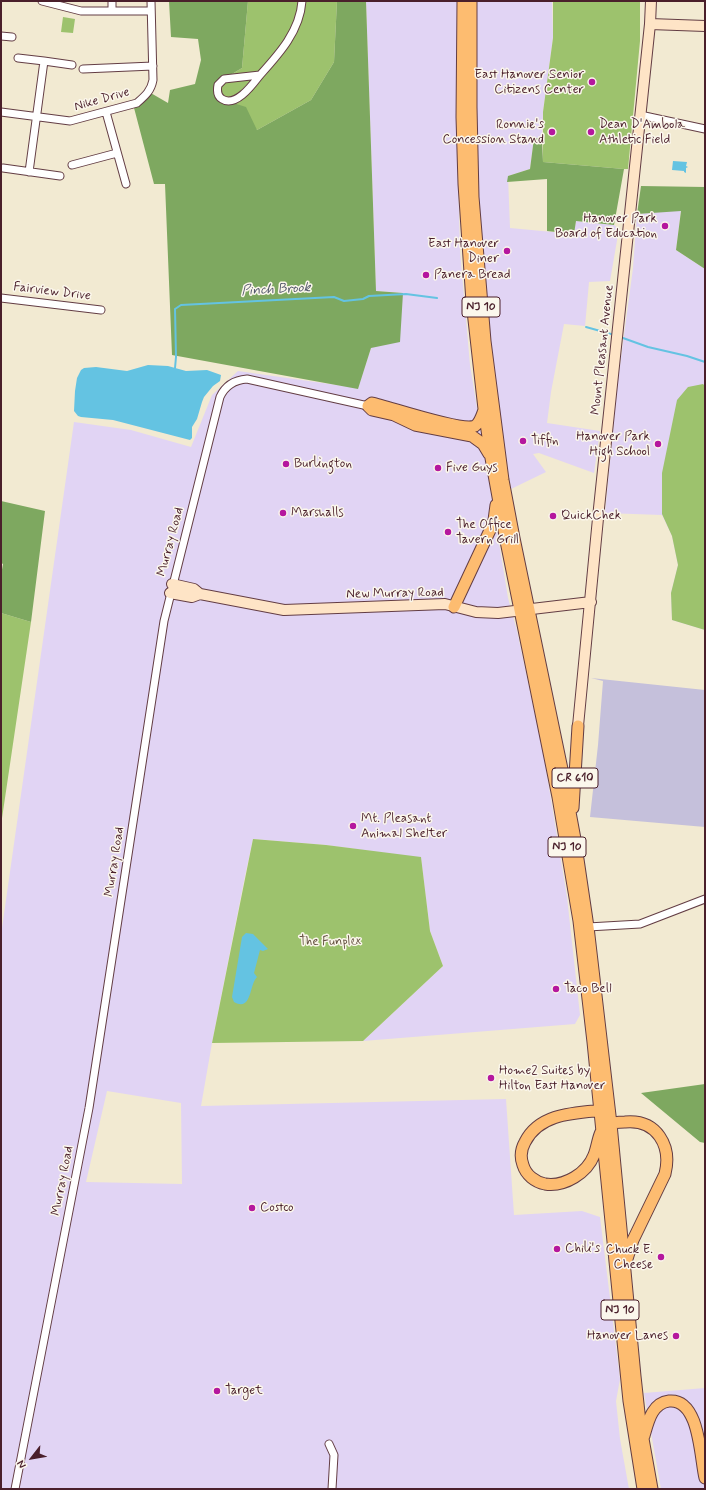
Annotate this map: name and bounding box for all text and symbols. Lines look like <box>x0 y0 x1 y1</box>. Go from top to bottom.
place label: East Hanover Senior Citizens Center <box>475 67 584 98</box>
marker: East Hanover Senior Citizens Center <box>587 77 597 87</box>
street label: Nike Drive <box>73 85 131 115</box>
place label: Ronnie's Concession Stand <box>442 117 544 148</box>
place label: Dean D'Ambola Athletic Field <box>599 117 685 148</box>
marker: Ronnie's Concession Stand <box>547 127 557 137</box>
marker: Dean D'Ambola Athletic Field <box>586 127 596 137</box>
place label: Hanover Park Board of Education <box>555 211 657 242</box>
marker: Hanover Park Board of Education <box>660 221 670 231</box>
place label: East Hanover Diner <box>428 236 499 267</box>
marker: East Hanover Diner <box>502 246 512 256</box>
place label: Panera Bread <box>434 267 511 283</box>
marker: Panera Bread <box>421 270 431 280</box>
street label: Fairview Drive <box>12 280 92 304</box>
water label: Pinch Brook <box>241 280 311 300</box>
street label: Mount Pleasant Avenue <box>588 284 618 416</box>
road number: NJ 10 <box>462 297 500 317</box>
place label: Hanover Park High School <box>576 429 650 460</box>
place label: Tiffin <box>531 433 559 449</box>
marker: Tiffin <box>518 436 528 446</box>
marker: Hanover Park High School <box>653 439 663 449</box>
place label: Burlington <box>294 456 352 472</box>
marker: Burlington <box>281 459 291 469</box>
place label: Five Guys <box>446 460 498 476</box>
marker: Five Guys <box>433 463 443 473</box>
place label: Marshalls <box>291 505 344 521</box>
street label: Murray Road <box>154 506 188 578</box>
marker: Marshalls <box>278 508 288 518</box>
place label: QuickChek <box>561 508 621 524</box>
marker: QuickChek <box>548 511 558 521</box>
place label: The Office Tavern Grill <box>456 517 519 548</box>
marker: The Office Tavern Grill <box>443 527 453 537</box>
street label: New Murray Road <box>346 585 444 603</box>
road number: CR 610 <box>552 768 598 788</box>
place label: Mt. Pleasant Animal Shelter <box>361 811 447 842</box>
marker: Mt. Pleasant Animal Shelter <box>348 821 358 831</box>
street label: Murray Road <box>102 826 128 898</box>
road number: NJ 10 <box>548 837 586 857</box>
park label: The Funplex <box>299 934 361 950</box>
place label: Taco Bell <box>564 981 612 997</box>
marker: Taco Bell <box>551 984 561 994</box>
place label: Home2 Suites by Hilton East Hanover <box>499 1063 605 1094</box>
marker: Home2 Suites by Hilton East Hanover <box>486 1073 496 1083</box>
street label: Murray Road <box>49 1145 77 1217</box>
place label: Costco <box>260 1200 294 1216</box>
marker: Costco <box>247 1203 257 1213</box>
place label: Chili's <box>565 1241 600 1257</box>
place label: Chuck E. Cheese <box>606 1242 653 1273</box>
marker: Chili's <box>552 1244 562 1254</box>
marker: Chuck E. Cheese <box>656 1252 666 1262</box>
road number: NJ 10 <box>601 1300 639 1320</box>
place label: Hanover Lanes <box>587 1328 668 1344</box>
marker: Hanover Lanes <box>671 1331 681 1341</box>
place label: Target <box>225 1383 263 1399</box>
marker: Target <box>212 1386 222 1396</box>
north arrow <box>12 1438 52 1478</box>
text: N <box>14 1457 30 1471</box>

